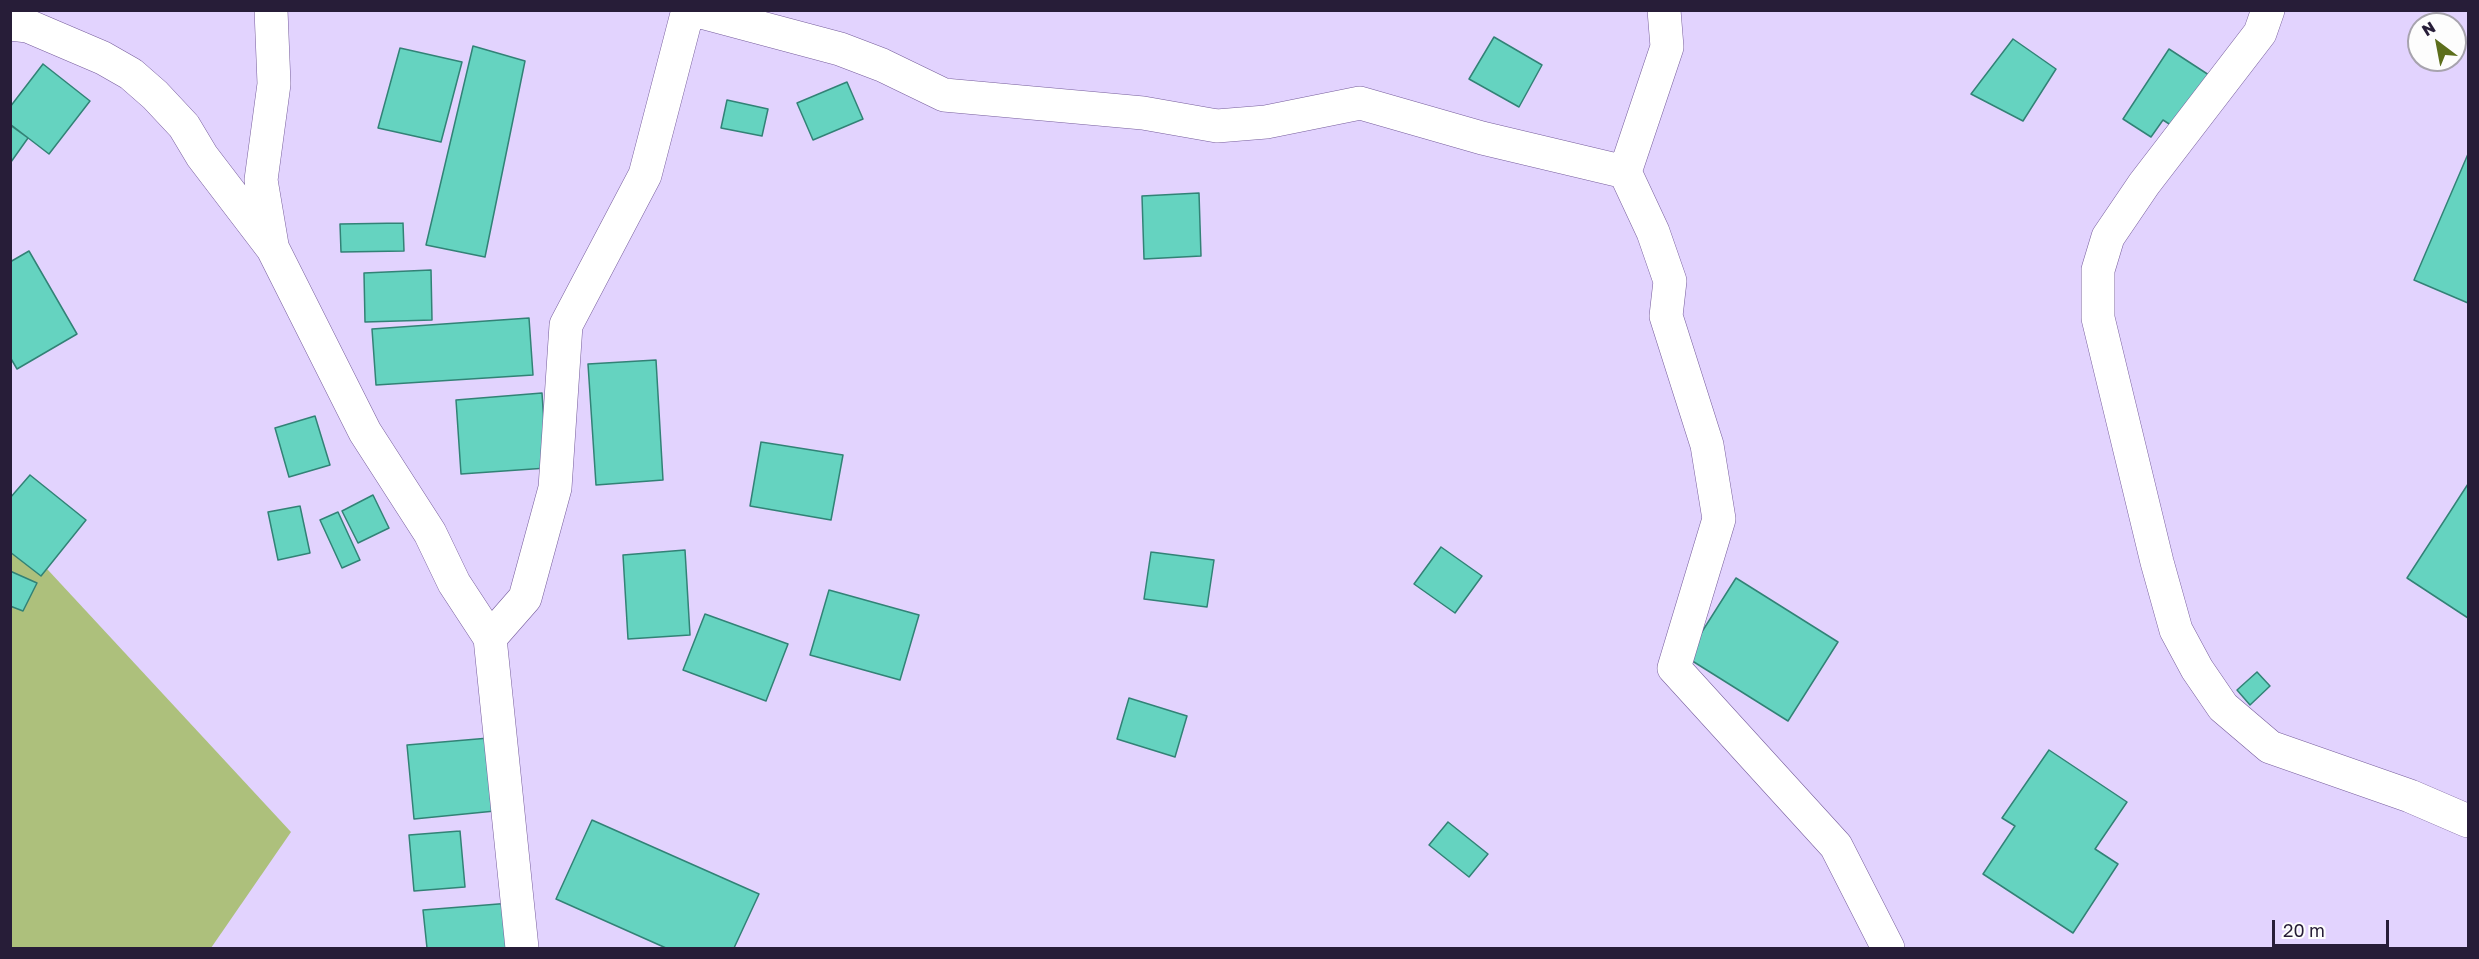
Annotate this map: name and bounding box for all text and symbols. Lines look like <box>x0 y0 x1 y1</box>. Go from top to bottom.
north arrow <box>2407 12 2467 72</box>
text: N <box>2418 17 2439 40</box>
scale bar <box>2275 908 2392 946</box>
text: 20 m <box>2283 919 2325 941</box>

